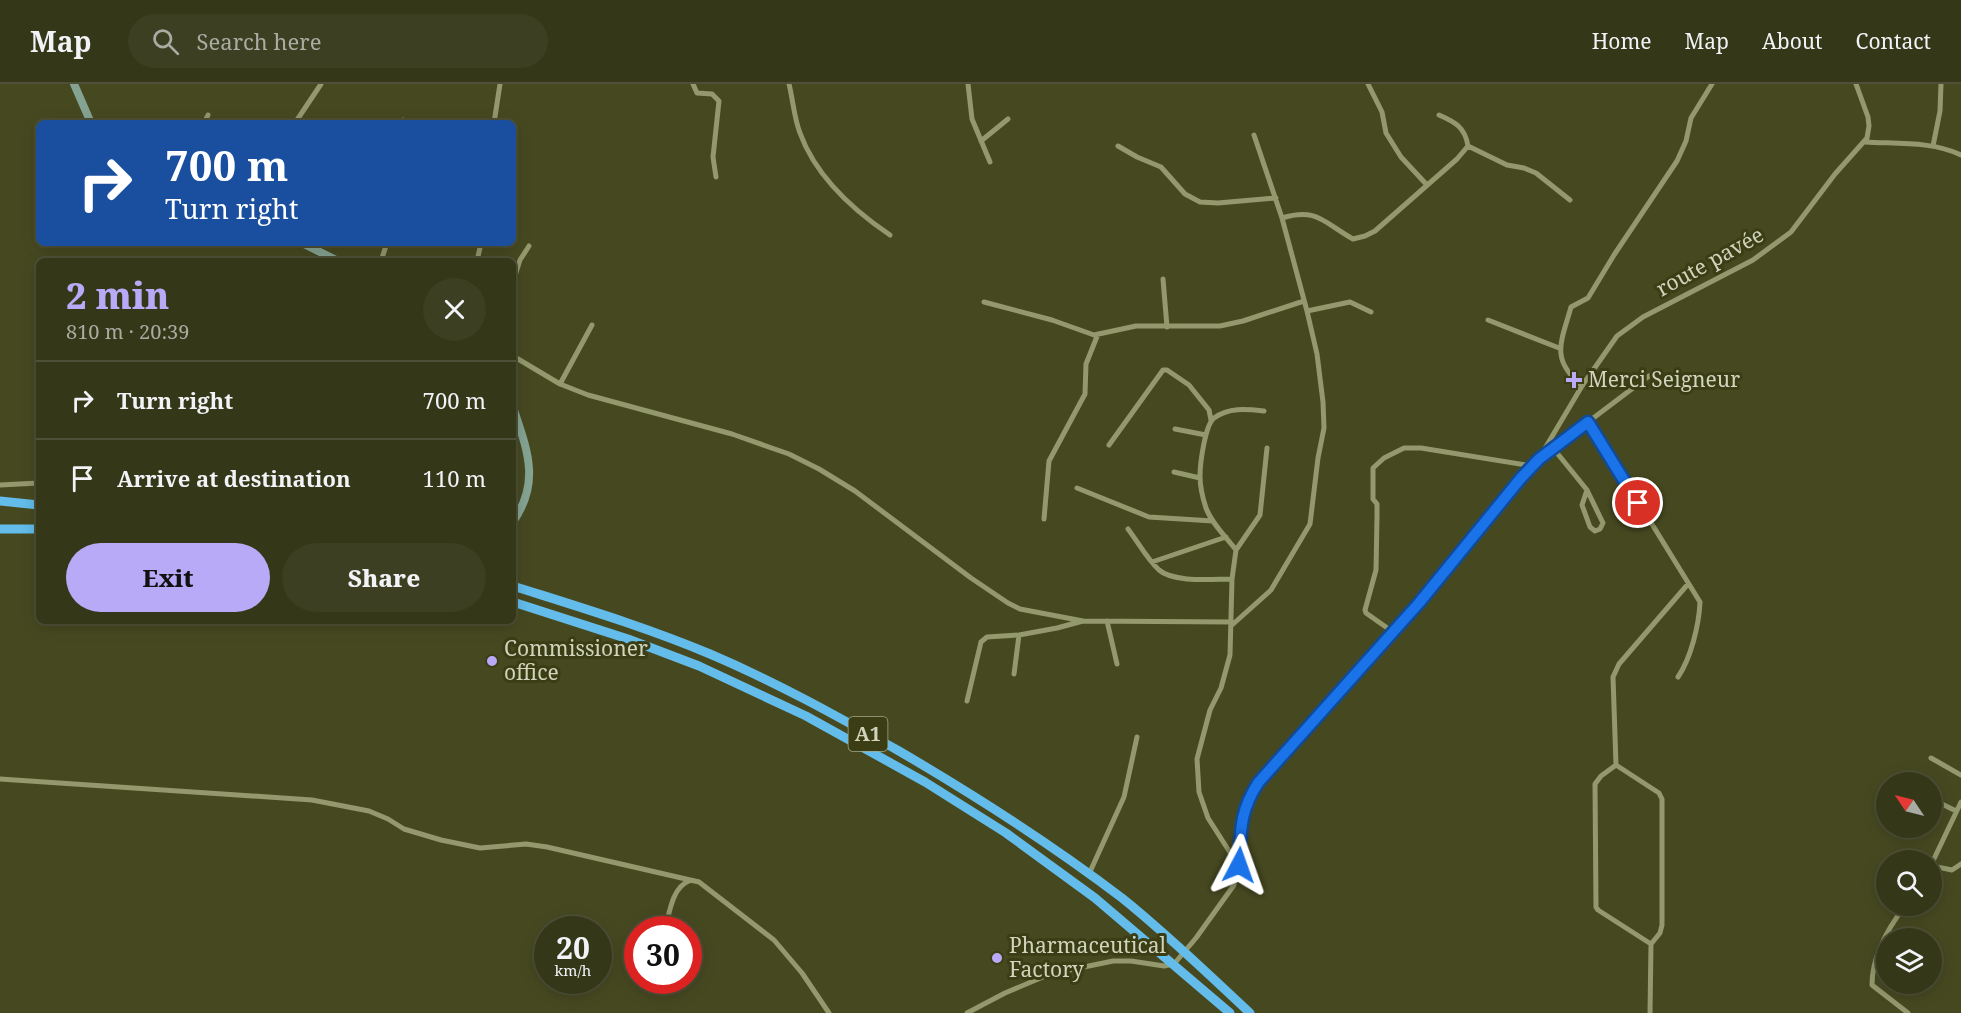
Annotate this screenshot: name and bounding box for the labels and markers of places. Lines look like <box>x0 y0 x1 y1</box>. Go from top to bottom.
place label: Merci Seigneur <box>1588 365 1740 393</box>
marker: Merci Seigneur <box>1565 371 1583 389</box>
pin <box>1612 477 1663 528</box>
place label: Commissioner office <box>504 634 648 686</box>
marker: Commissioner office <box>485 654 499 668</box>
place label: Pharmaceutical Factory <box>1009 931 1167 983</box>
marker: Pharmaceutical Factory <box>990 951 1004 965</box>

